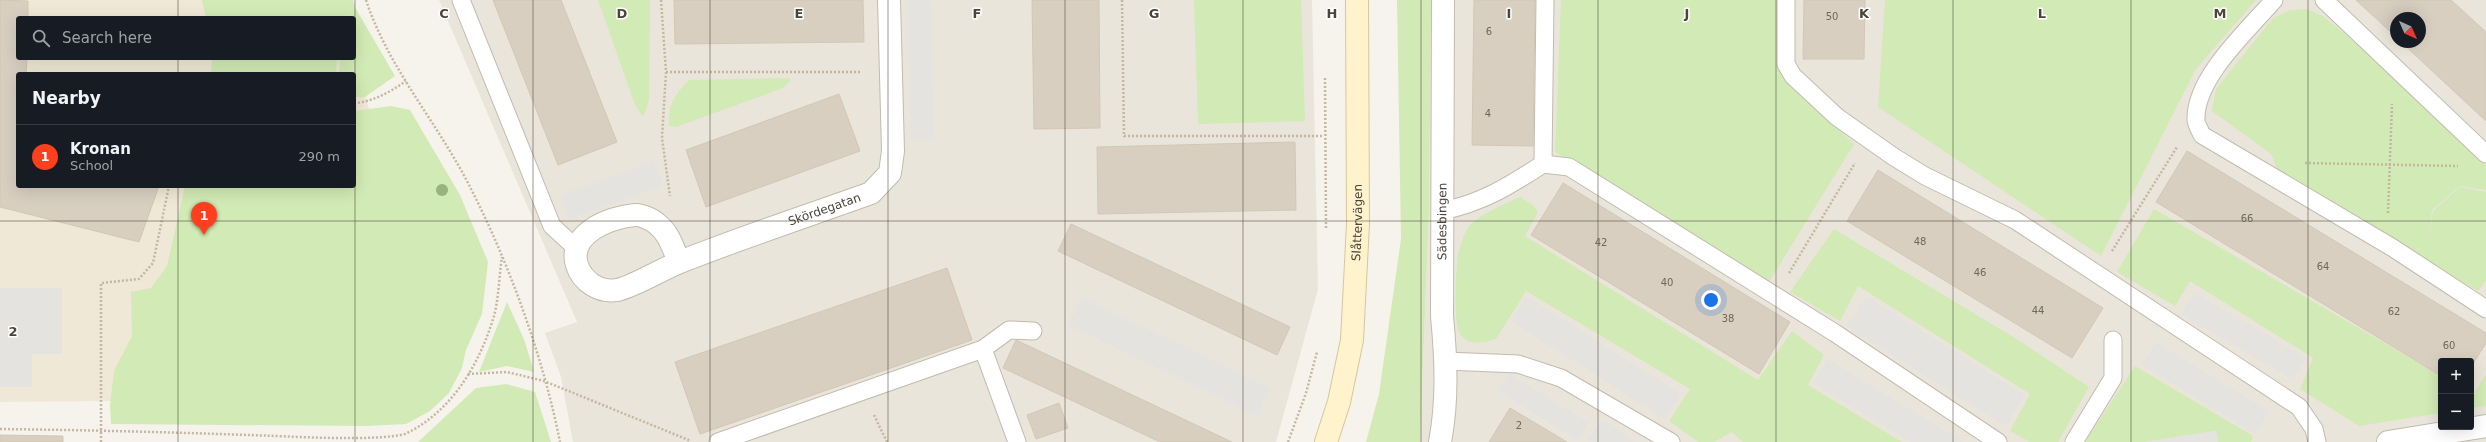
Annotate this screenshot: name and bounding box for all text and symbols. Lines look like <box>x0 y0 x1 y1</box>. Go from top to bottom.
text: C <box>439 6 449 21</box>
text: D <box>617 6 628 21</box>
text: E <box>795 6 803 21</box>
text: F <box>973 6 981 21</box>
text: G <box>1149 6 1159 21</box>
text: H <box>1327 6 1337 21</box>
text: I <box>1507 6 1511 21</box>
text: J <box>1684 6 1689 21</box>
text: K <box>1859 6 1870 21</box>
text: L <box>2038 6 2046 21</box>
text: M <box>2214 6 2226 21</box>
house number: 50 <box>1826 11 1838 22</box>
north arrow <box>2390 12 2426 48</box>
search box <box>16 16 356 60</box>
house number: 6 <box>1486 26 1492 37</box>
icon: search <box>30 27 52 49</box>
text: Search here <box>62 29 152 47</box>
text: Nearby <box>32 88 101 108</box>
house number: 4 <box>1485 108 1491 119</box>
text: Kronan <box>70 140 131 158</box>
text: 1 <box>40 149 50 164</box>
text: 290 m <box>298 149 340 164</box>
text: School <box>70 158 113 173</box>
street label: Sädesbingen <box>1435 183 1449 260</box>
street label: Slåttervägen <box>1349 184 1365 261</box>
street label: Skördegatan <box>786 190 863 229</box>
pin: 1 <box>191 202 217 235</box>
house number: 66 <box>2241 213 2253 224</box>
house number: 48 <box>1914 236 1926 247</box>
house number: 42 <box>1595 237 1607 248</box>
house number: 64 <box>2317 261 2329 272</box>
house number: 46 <box>1974 267 1986 278</box>
house number: 40 <box>1661 277 1673 288</box>
your location <box>1701 290 1721 310</box>
house number: 44 <box>2032 305 2044 316</box>
house number: 62 <box>2388 306 2400 317</box>
house number: 38 <box>1722 313 1734 324</box>
text: 2 <box>8 324 18 339</box>
house number: 60 <box>2443 340 2455 351</box>
map controls <box>2438 358 2474 430</box>
button: + <box>2438 358 2474 394</box>
button: − <box>2438 394 2474 430</box>
house number: 2 <box>1516 420 1522 431</box>

